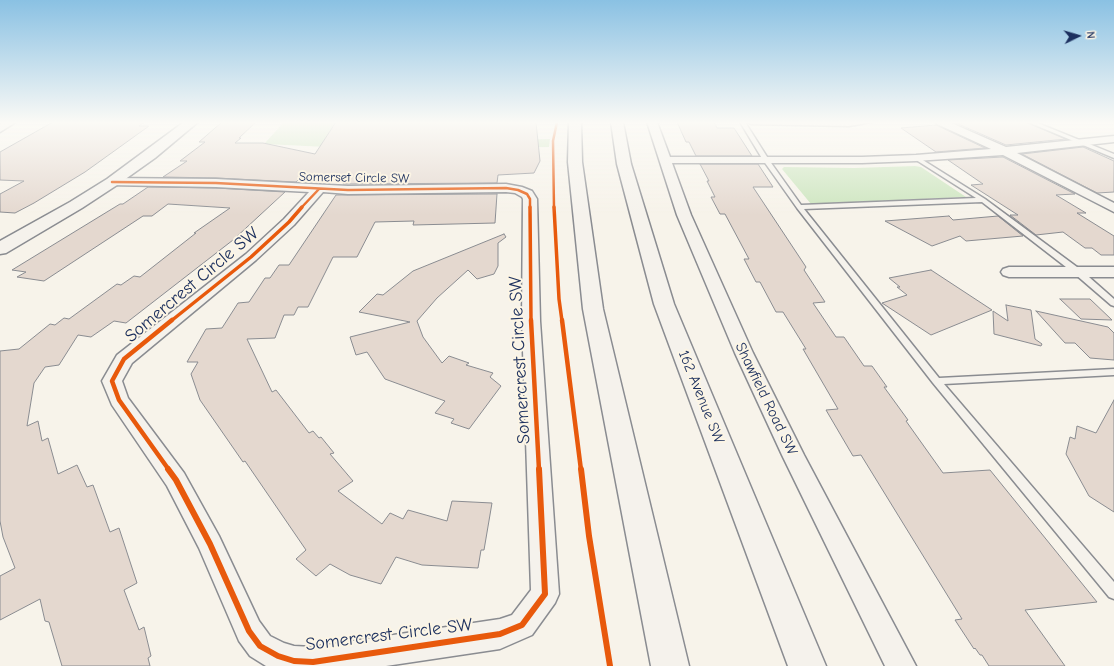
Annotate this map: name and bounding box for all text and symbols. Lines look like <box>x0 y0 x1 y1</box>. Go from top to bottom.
north arrow <box>1058 16 1098 56</box>
text: N <box>1084 31 1097 39</box>
street label: Somerset Circle SW <box>299 169 409 187</box>
street label: Somercrest Circle SW <box>121 223 263 347</box>
street label: Somercrest Circle SW <box>505 276 535 444</box>
street label: Shawfield Road SW <box>731 340 801 458</box>
street label: 162 Avenue SW <box>674 348 728 446</box>
street label: Somercrest Circle SW <box>304 614 474 656</box>

